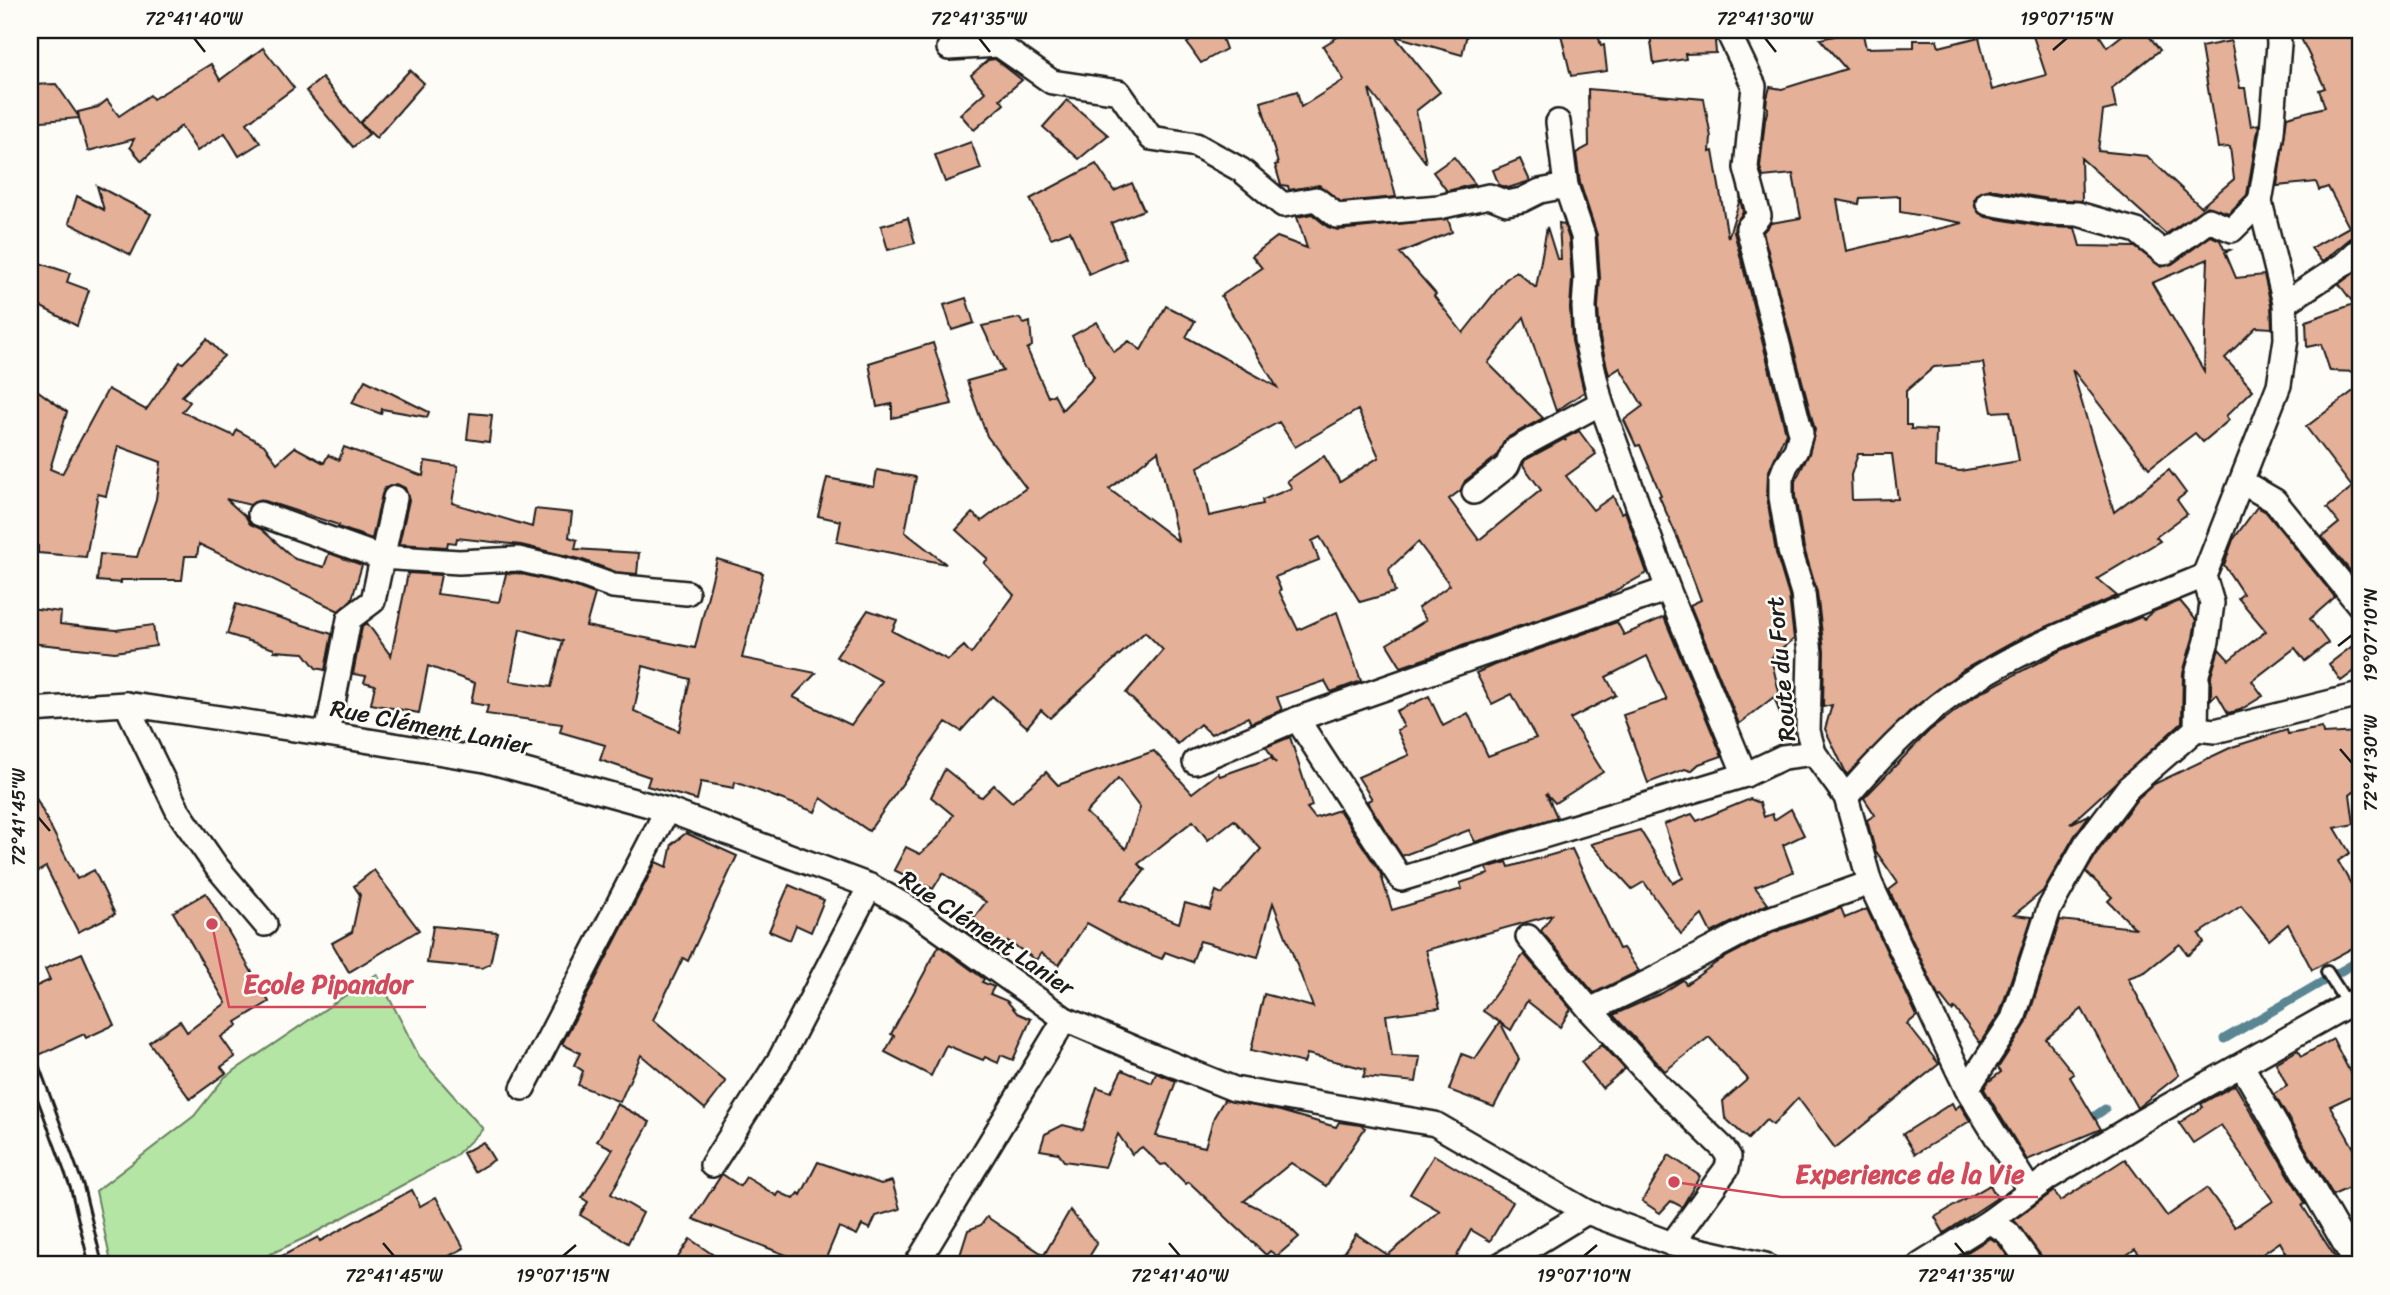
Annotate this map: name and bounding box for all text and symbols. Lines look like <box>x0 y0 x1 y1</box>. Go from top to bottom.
text: 72°41'40"W <box>145 3 244 35</box>
text: 72°41'35"W <box>931 3 1028 35</box>
text: 72°41'30"W <box>1717 3 1814 35</box>
text: 19°07'15"N <box>2020 3 2114 35</box>
text: 19°07'10"N <box>2355 588 2387 682</box>
street label: Route du Fort <box>1754 595 1808 743</box>
street label: Rue Clément Lanier <box>327 687 536 767</box>
text: 72°41'30"W <box>2355 714 2387 811</box>
text: 72°41'45"W <box>3 767 35 866</box>
street label: Rue Clément Lanier <box>891 859 1084 1008</box>
callout: Ecole Pipandor <box>229 960 426 1007</box>
text: Ecole Pipandor <box>243 961 415 1007</box>
callout: Experience de la Vie <box>1781 1150 2038 1197</box>
text: Experience de la Vie <box>1795 1151 2025 1197</box>
text: 72°41'45"W <box>345 1260 444 1292</box>
text: 19°07'15"N <box>516 1260 610 1292</box>
text: 72°41'40"W <box>1131 1260 1230 1292</box>
text: 19°07'10"N <box>1537 1260 1631 1292</box>
text: 72°41'35"W <box>1918 1260 2015 1292</box>

